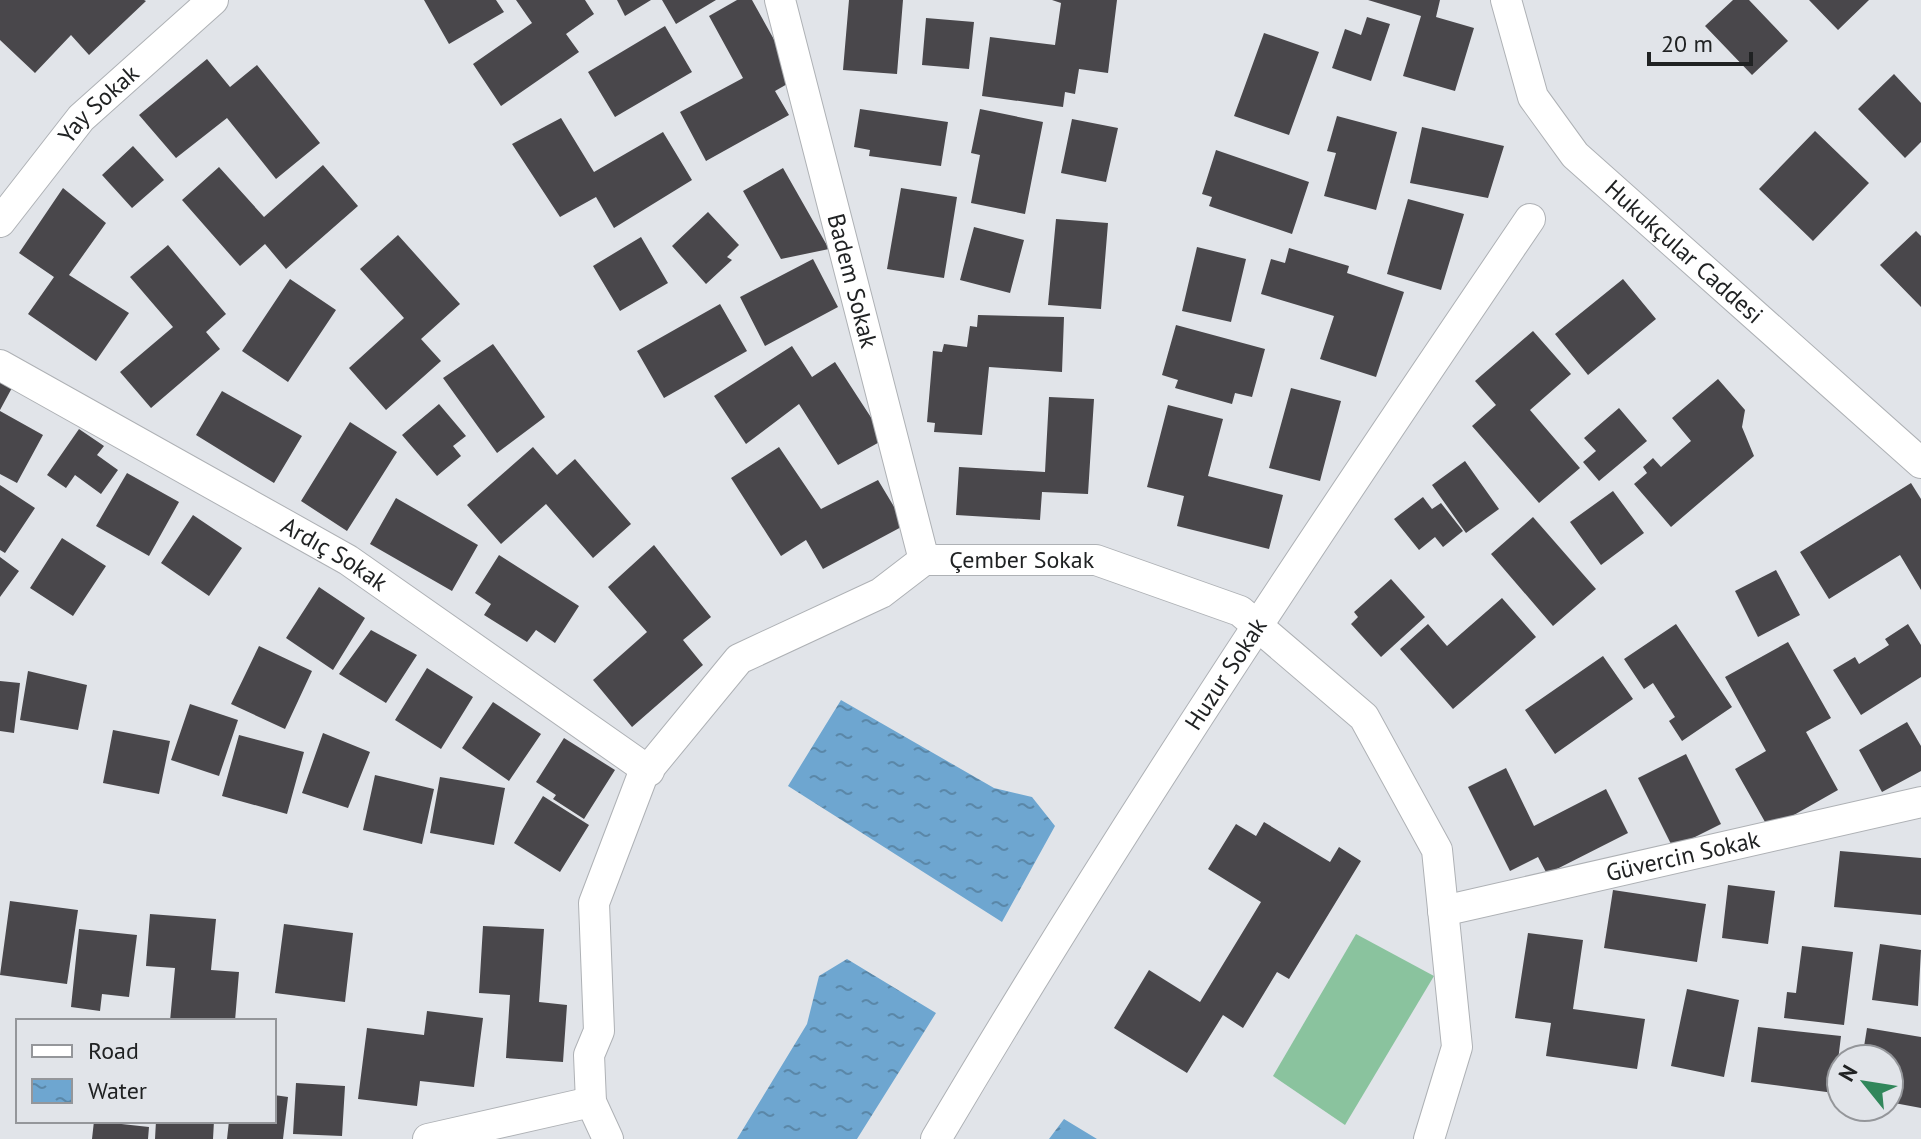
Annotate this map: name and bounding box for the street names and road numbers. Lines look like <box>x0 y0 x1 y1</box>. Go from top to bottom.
street label: Yay Sokak <box>51 57 146 150</box>
street label: Hukukçular Caddesi <box>1598 173 1770 330</box>
street label: Badem Sokak <box>821 210 885 352</box>
street label: Ardıç Sokak <box>276 510 394 598</box>
street label: Çember Sokak <box>949 544 1095 575</box>
street label: Huzur Sokak <box>1178 611 1274 736</box>
street label: Güvercin Sokak <box>1603 823 1763 888</box>

